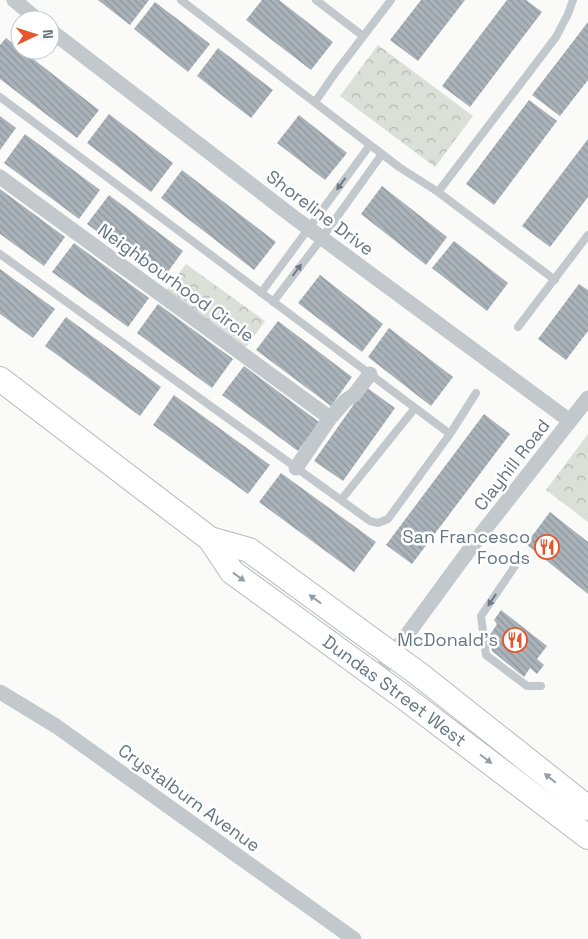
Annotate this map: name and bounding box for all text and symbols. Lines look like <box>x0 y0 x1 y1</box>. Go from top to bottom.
north arrow <box>10 10 60 60</box>
text: N <box>39 29 57 39</box>
street label: Shoreline Drive <box>262 165 379 260</box>
one-way arrow <box>336 177 346 191</box>
street label: Neighbourhood Circle <box>94 218 259 347</box>
one-way arrow <box>292 264 303 277</box>
street label: Clayhill Road <box>469 414 555 515</box>
place label: San Francesco Foods <box>403 525 530 569</box>
restaurant icon: San Francesco Foods <box>534 534 560 560</box>
one-way arrow <box>232 572 246 582</box>
one-way arrow <box>309 593 322 604</box>
one-way arrow <box>487 593 496 607</box>
restaurant icon: McDonald's <box>502 627 528 653</box>
place label: McDonald's <box>397 628 498 651</box>
street label: Dundas Street West <box>318 630 471 751</box>
street label: Crystalburn Avenue <box>114 738 265 857</box>
one-way arrow <box>479 754 493 764</box>
one-way arrow <box>544 772 557 783</box>

